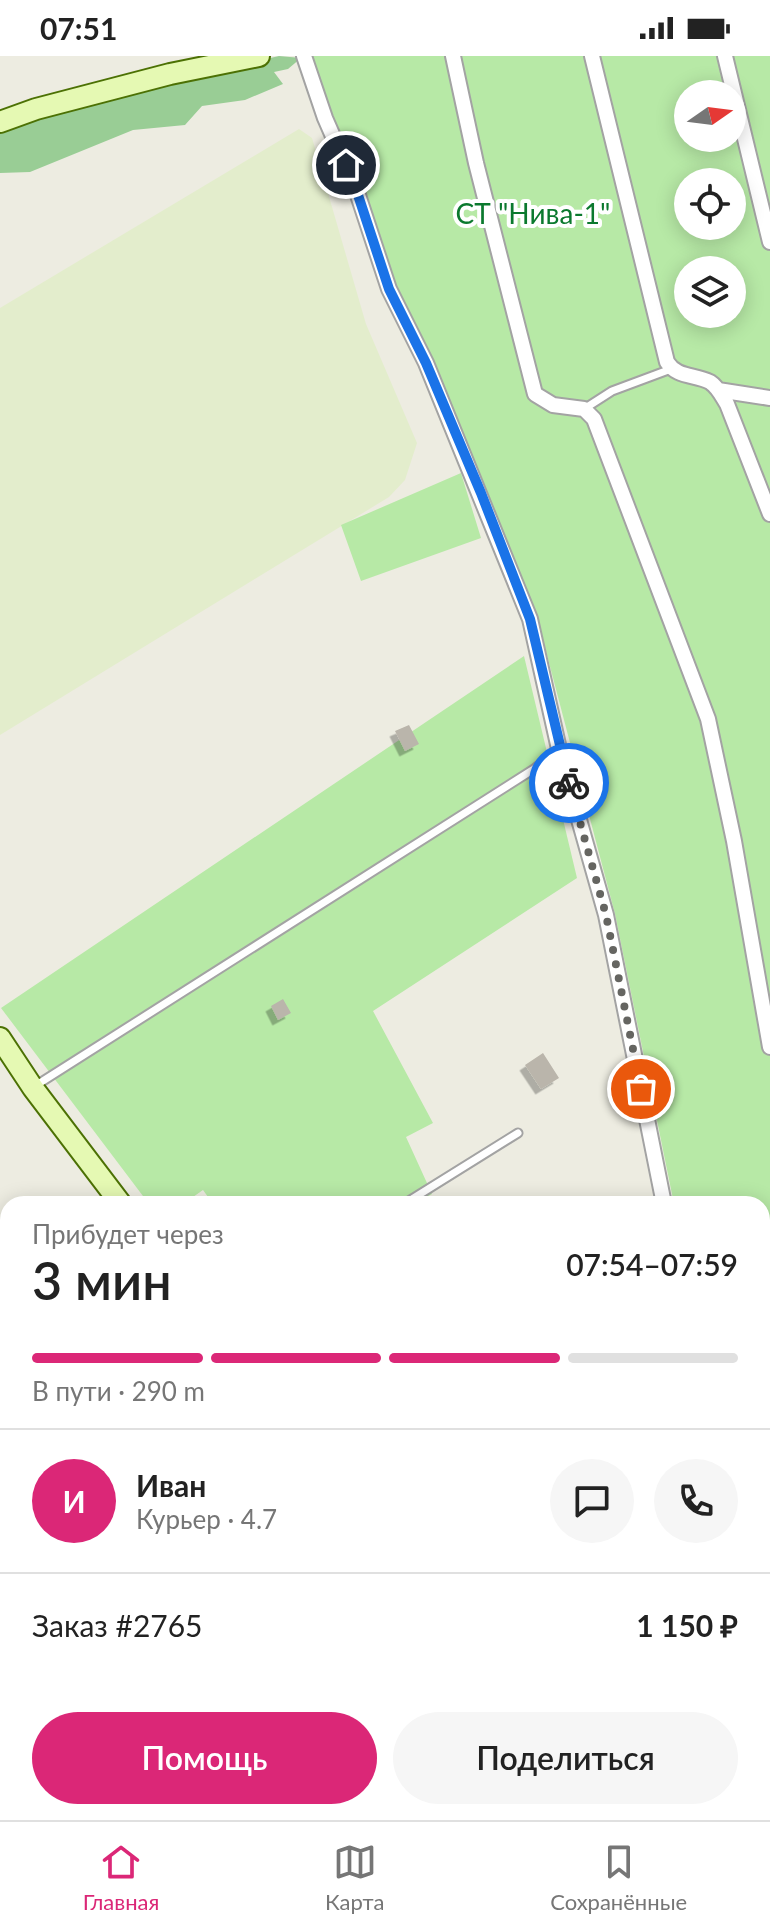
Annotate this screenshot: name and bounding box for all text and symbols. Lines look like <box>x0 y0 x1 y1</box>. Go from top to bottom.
text: 07:51 <box>40 10 117 46</box>
north arrow <box>674 80 746 152</box>
map controls <box>674 80 746 328</box>
pin <box>312 131 380 199</box>
icon: home <box>324 143 368 187</box>
button: locate <box>674 168 746 240</box>
park label: СТ "Нива-1" <box>456 196 610 230</box>
button: layers <box>674 256 746 328</box>
courier <box>529 743 609 823</box>
icon: bike <box>547 761 591 805</box>
pin <box>607 1055 675 1123</box>
icon: bag <box>619 1067 663 1111</box>
text: Прибудет через <box>32 1218 224 1250</box>
text: 07:54–07:59 <box>566 1246 738 1282</box>
text: 3 мин <box>32 1249 172 1311</box>
text: В пути · 290 m <box>32 1375 205 1407</box>
button: chat <box>550 1459 634 1543</box>
button: phone <box>654 1459 738 1543</box>
text: Иван <box>136 1467 206 1503</box>
text: И <box>62 1483 86 1519</box>
text: Курьер · 4.7 <box>136 1503 277 1535</box>
text: Заказ #2765 <box>32 1607 203 1643</box>
text: 1 150 ₽ <box>636 1607 738 1643</box>
button: Помощь <box>32 1712 377 1804</box>
button: Поделиться <box>393 1712 738 1804</box>
tab: Главная <box>83 1840 159 1915</box>
tab: Карта <box>325 1840 384 1915</box>
tab: Сохранённые <box>550 1840 687 1915</box>

